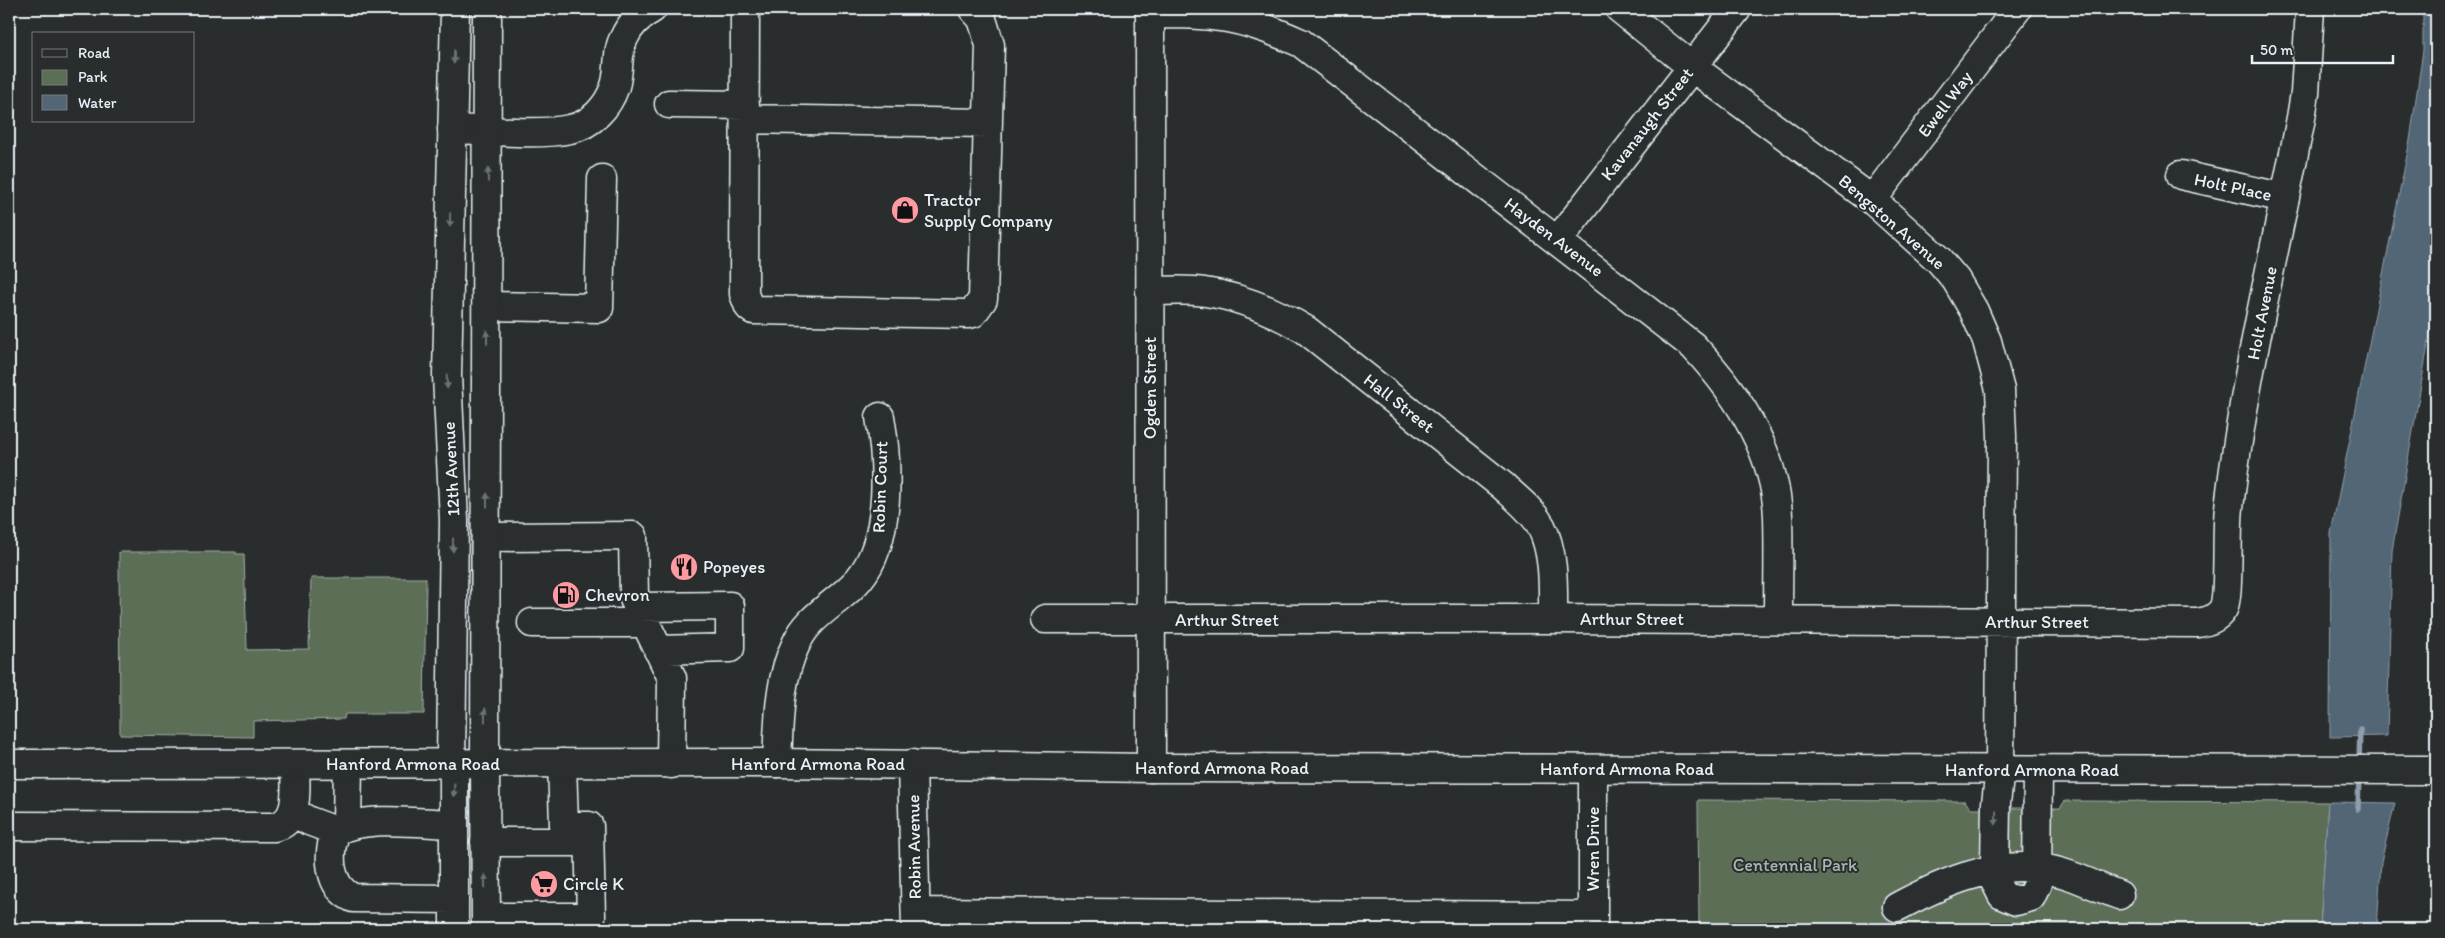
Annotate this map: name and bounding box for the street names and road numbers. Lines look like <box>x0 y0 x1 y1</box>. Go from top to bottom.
street label: Kavanaugh Street <box>1596 63 1698 185</box>
street label: Ewell Way <box>1913 66 1977 142</box>
street label: Holt Place <box>2192 168 2274 206</box>
street label: Bengston Avenue <box>1834 170 1950 274</box>
street label: Hayden Avenue <box>1500 192 1608 282</box>
street label: Holt Avenue <box>2242 264 2282 362</box>
street label: Ogden Street <box>1139 337 1161 439</box>
street label: Hall Street <box>1359 368 1439 438</box>
street label: 12th Avenue <box>438 421 464 517</box>
street label: Robin Court <box>867 440 893 533</box>
street label: Arthur Street <box>1580 608 1684 630</box>
street label: Arthur Street <box>1175 609 1279 631</box>
street label: Arthur Street <box>1985 611 2089 633</box>
street label: Hanford Armona Road <box>326 753 500 775</box>
street label: Hanford Armona Road <box>731 753 905 775</box>
street label: Hanford Armona Road <box>1135 757 1309 779</box>
street label: Hanford Armona Road <box>1540 758 1714 780</box>
street label: Hanford Armona Road <box>1945 759 2119 781</box>
street label: Robin Avenue <box>902 794 926 900</box>
street label: Wren Drive <box>1582 807 1604 891</box>

